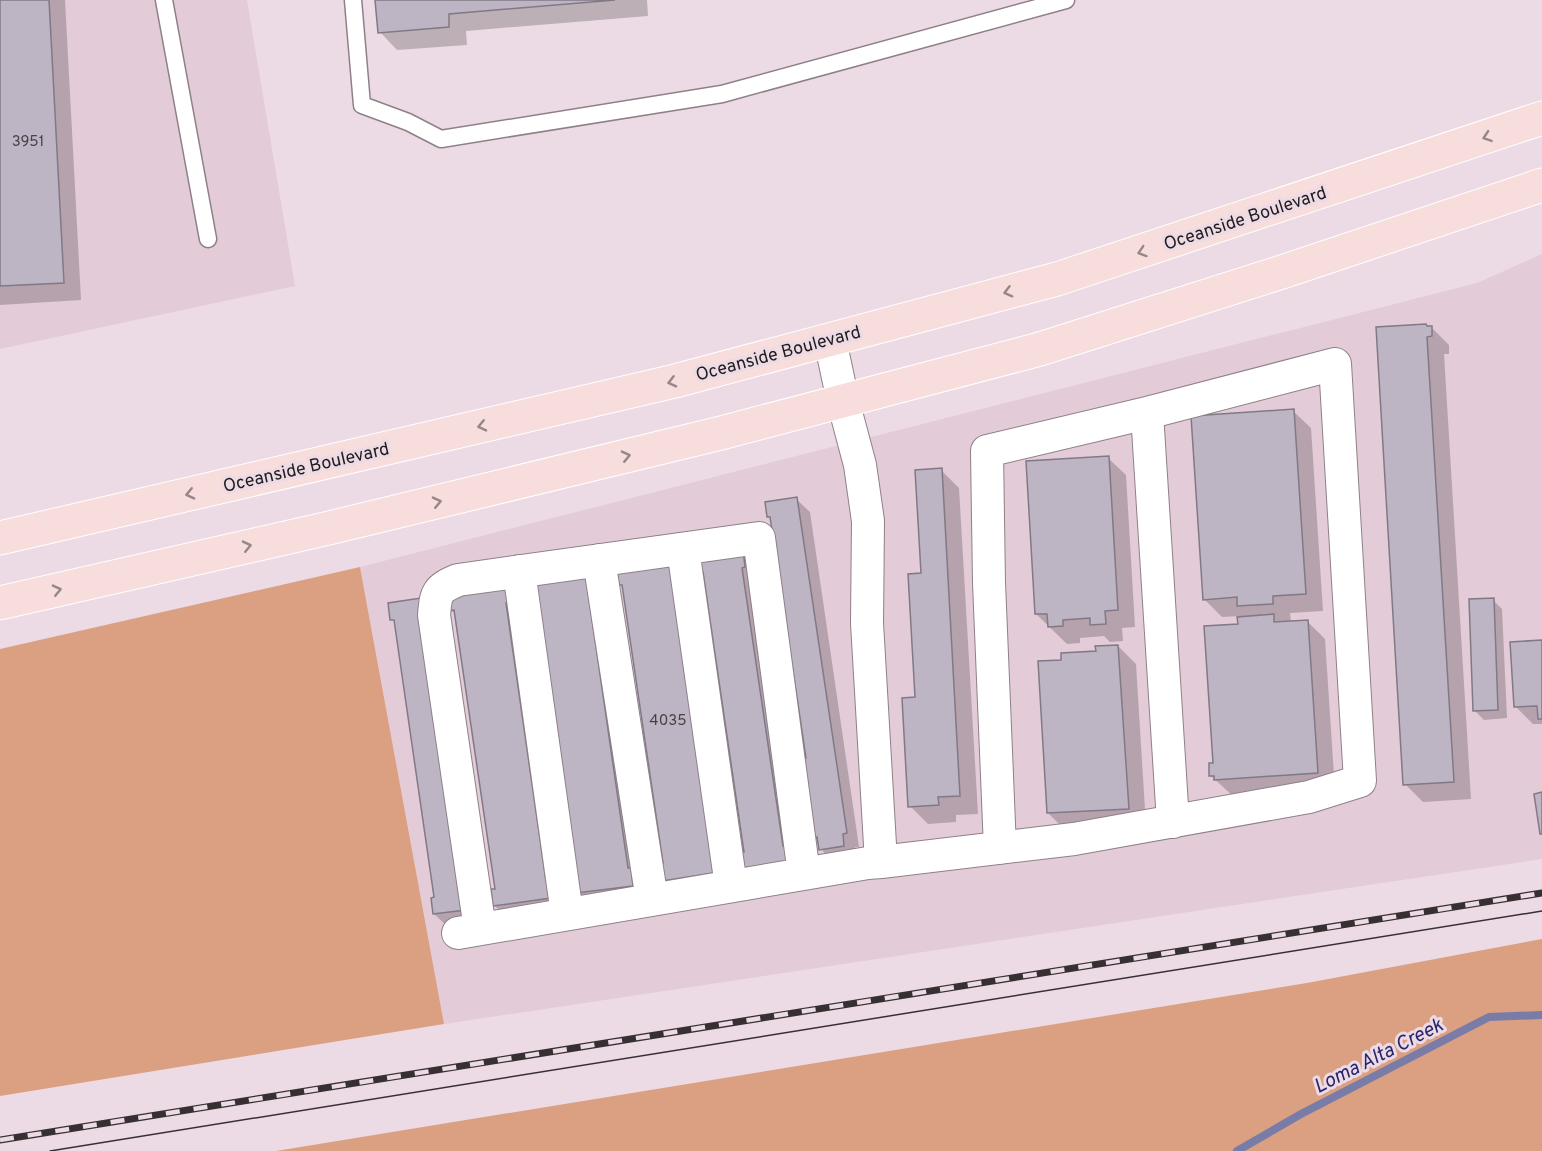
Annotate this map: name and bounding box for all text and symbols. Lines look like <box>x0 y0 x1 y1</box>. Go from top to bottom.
one-way arrow <box>1482 130 1493 142</box>
house number: 3951 <box>12 133 44 152</box>
street label: Oceanside Boulevard <box>1161 182 1330 257</box>
one-way arrow <box>1137 244 1148 257</box>
one-way arrow <box>1003 285 1013 298</box>
street label: Oceanside Boulevard <box>693 321 863 388</box>
one-way arrow <box>667 374 677 387</box>
one-way arrow <box>477 419 487 432</box>
street label: Oceanside Boulevard <box>221 438 392 499</box>
one-way arrow <box>621 451 631 464</box>
one-way arrow <box>185 487 195 500</box>
one-way arrow <box>432 496 442 509</box>
one-way arrow <box>242 541 252 554</box>
one-way arrow <box>52 584 62 597</box>
house number: 4035 <box>649 712 687 731</box>
water label: Loma Alta Creek <box>1310 1013 1449 1101</box>

